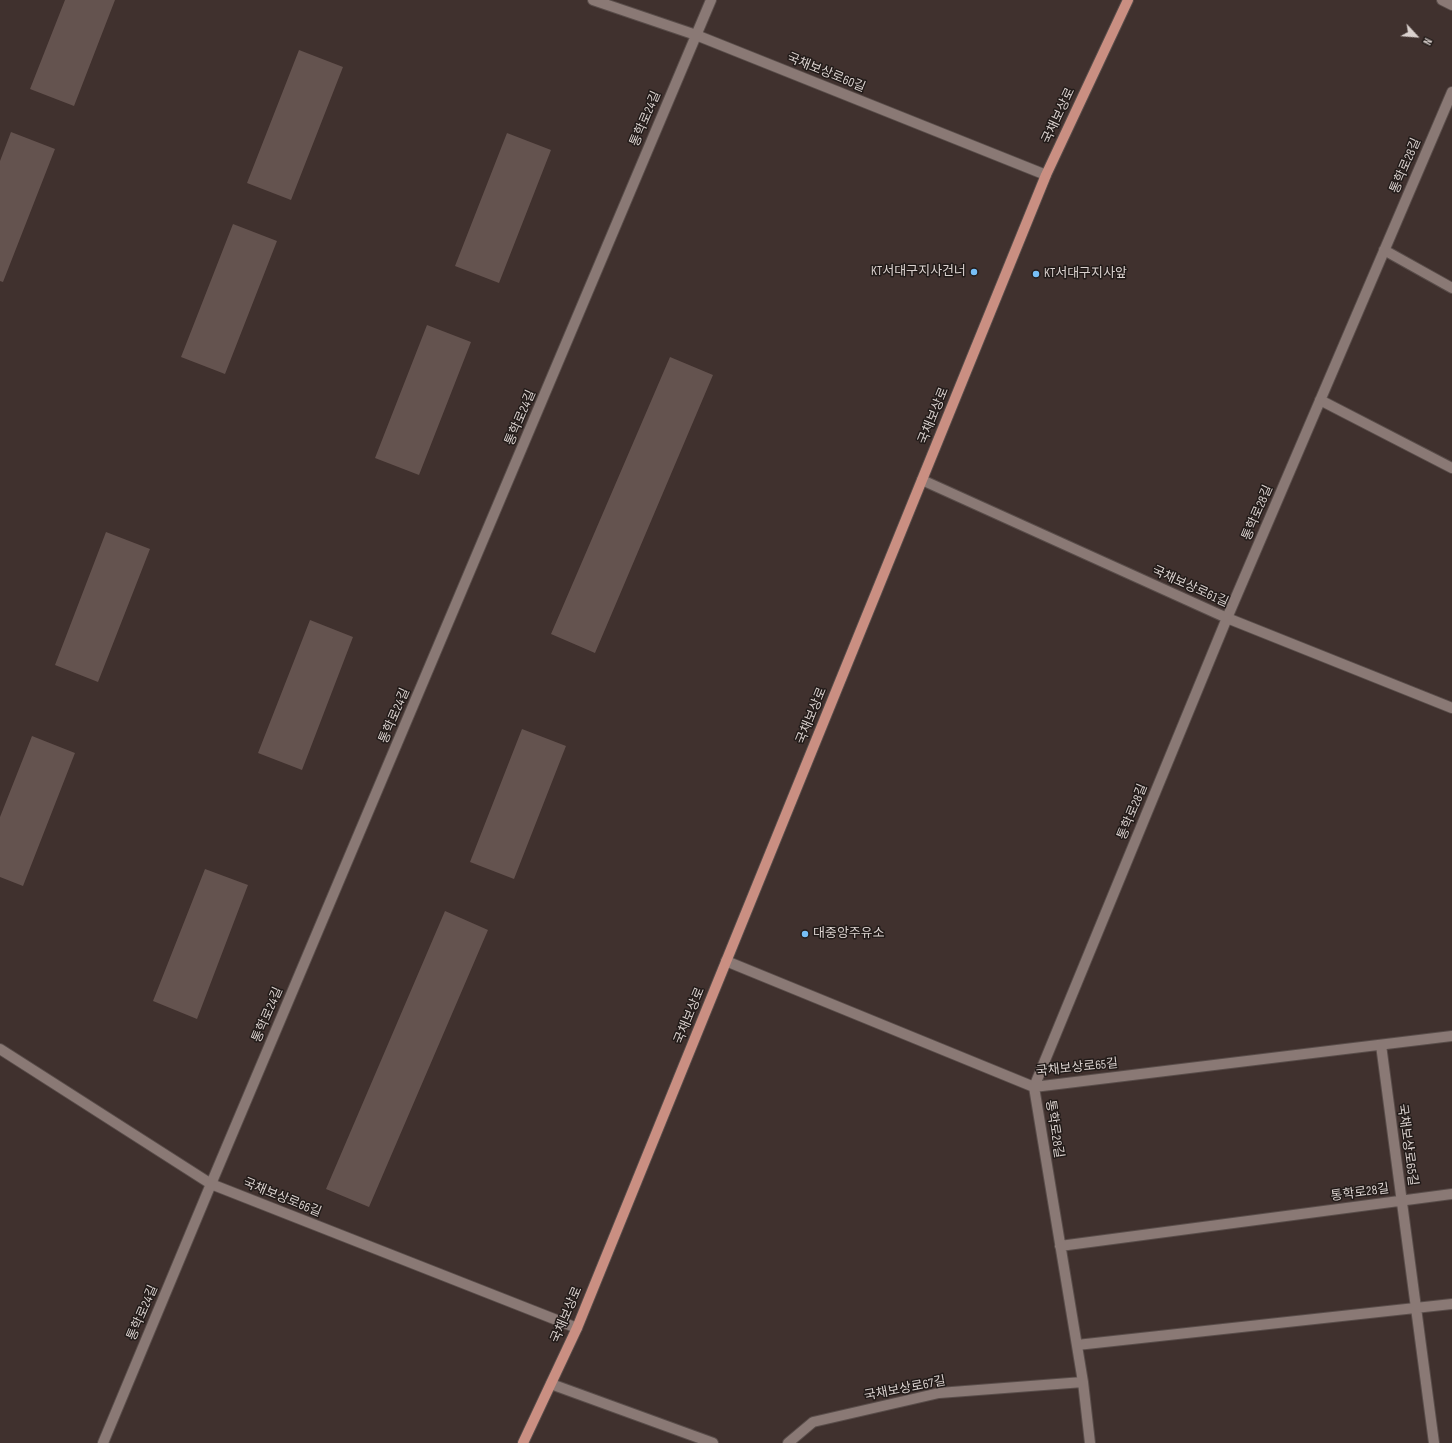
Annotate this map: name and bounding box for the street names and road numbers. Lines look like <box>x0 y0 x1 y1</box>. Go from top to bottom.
street label: 국채보상로60길 <box>784 50 868 96</box>
street label: 국채보상로 <box>1039 86 1079 146</box>
street label: 통학로24길 <box>627 89 665 149</box>
street label: 통학로28길 <box>1387 136 1425 196</box>
street label: 국채보상로 <box>916 385 952 447</box>
street label: 통학로24길 <box>502 388 540 448</box>
street label: 통학로28길 <box>1239 483 1277 543</box>
street label: 국채보상로61길 <box>1149 563 1231 611</box>
street label: 국채보상로 <box>794 685 830 747</box>
street label: 통학로24길 <box>376 686 414 746</box>
street label: 통학로28길 <box>1115 782 1151 842</box>
street label: 통학로24길 <box>249 985 287 1045</box>
street label: 국채보상로 <box>672 985 708 1047</box>
street label: 국채보상로65길 <box>1035 1056 1119 1080</box>
street label: 통학로28길 <box>1042 1099 1066 1159</box>
street label: 국채보상로65길 <box>1394 1103 1420 1187</box>
street label: 국채보상로66길 <box>241 1175 323 1221</box>
street label: 통학로28길 <box>1330 1181 1390 1205</box>
street label: 통학로24길 <box>124 1283 162 1343</box>
street label: 국채보상로 <box>548 1284 586 1346</box>
street label: 국채보상로67길 <box>863 1373 947 1405</box>

